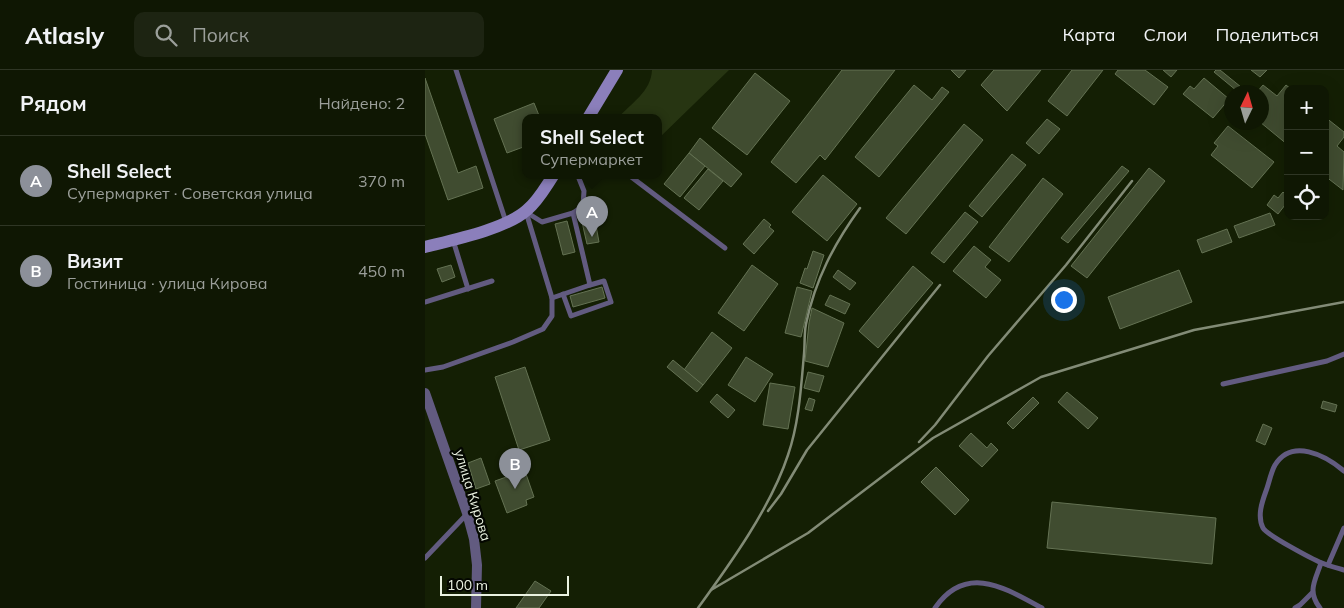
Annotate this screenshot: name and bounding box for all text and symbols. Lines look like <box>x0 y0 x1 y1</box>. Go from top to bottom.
search box <box>134 12 484 57</box>
text: Atlasly <box>25 20 104 50</box>
icon: search <box>152 21 180 49</box>
text: Поиск <box>192 23 249 47</box>
text: Карта <box>1063 23 1115 46</box>
text: Слои <box>1143 23 1188 46</box>
text: Поделиться <box>1216 23 1319 46</box>
north arrow <box>1224 85 1269 130</box>
map controls <box>1284 85 1329 220</box>
button: + <box>1284 85 1329 130</box>
text: Рядом <box>20 90 87 116</box>
text: Найдено: 2 <box>319 93 405 113</box>
popup <box>522 114 662 179</box>
text: Shell Select <box>540 125 644 149</box>
button: − <box>1284 130 1329 175</box>
text: Супермаркет <box>540 149 642 169</box>
text: Shell Select <box>67 159 171 183</box>
text: A <box>30 171 42 191</box>
text: 370 m <box>358 171 405 191</box>
button: locate <box>1284 175 1329 220</box>
text: Супермаркет · Советская улица <box>67 183 313 203</box>
pin: A <box>576 196 608 237</box>
text: Визит <box>67 249 123 273</box>
text: B <box>30 261 42 281</box>
text: 450 m <box>358 261 405 281</box>
text: Гостиница · улица Кирова <box>67 273 267 293</box>
your location <box>1051 287 1077 313</box>
street label: улица Кирова <box>451 447 495 543</box>
pin: B <box>499 448 531 489</box>
scale bar <box>440 573 569 596</box>
text: 100 m <box>447 576 488 594</box>

